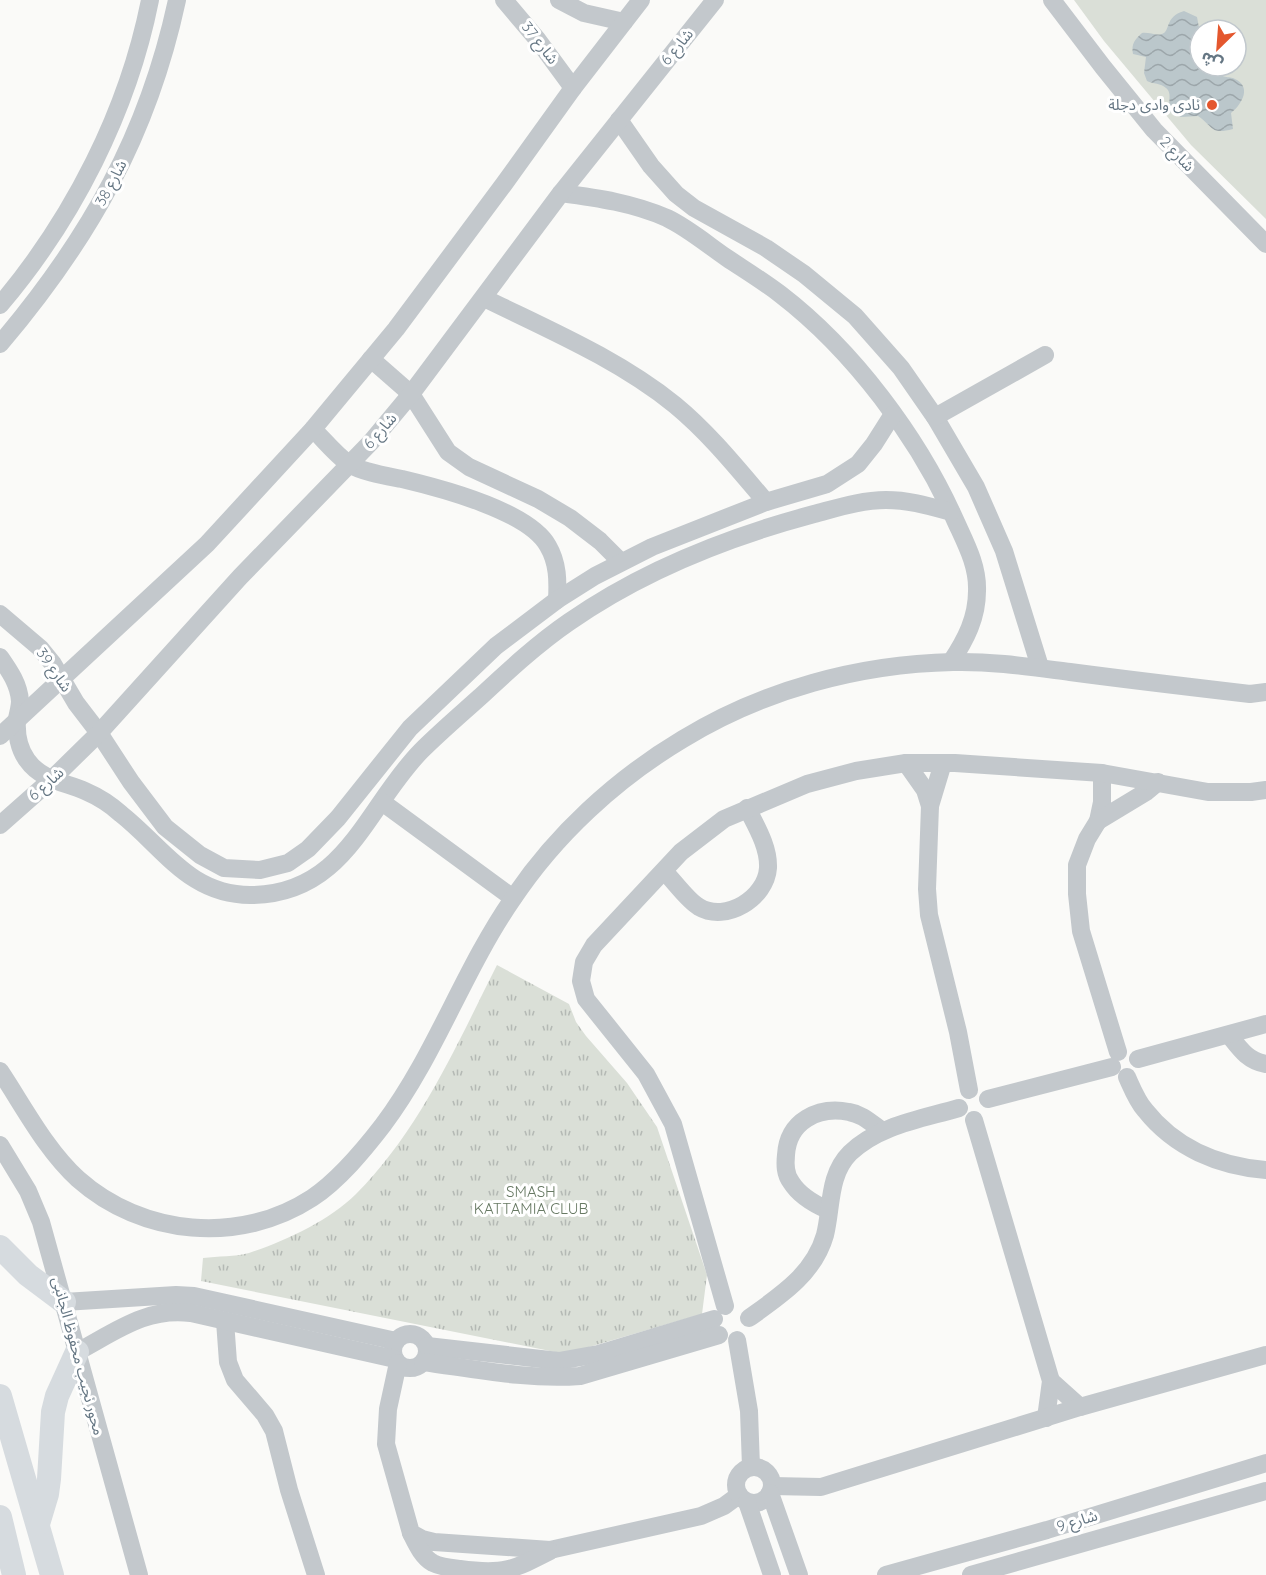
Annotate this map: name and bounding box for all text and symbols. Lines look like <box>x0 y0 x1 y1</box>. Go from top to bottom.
street label: شارع 37 <box>515 18 563 70</box>
north arrow <box>1188 18 1248 78</box>
street label: شارع 6 <box>656 24 700 71</box>
text: ش <box>1197 48 1226 75</box>
place label: نادى وادى دجلة <box>1108 95 1200 114</box>
marker: نادى وادى دجلة <box>1205 98 1219 112</box>
street label: شارع 2 <box>1154 132 1199 177</box>
street label: شارع 38 <box>91 156 133 210</box>
street label: شارع 6 <box>359 409 403 455</box>
street label: شارع 39 <box>30 644 77 697</box>
street label: شارع 6 <box>24 763 70 807</box>
park label: SMASH KATTAMIA CLUB <box>474 1182 588 1218</box>
street label: محور نجيب محفوظ الجانبى <box>48 1275 109 1437</box>
street label: شارع 9 <box>1054 1505 1101 1539</box>

